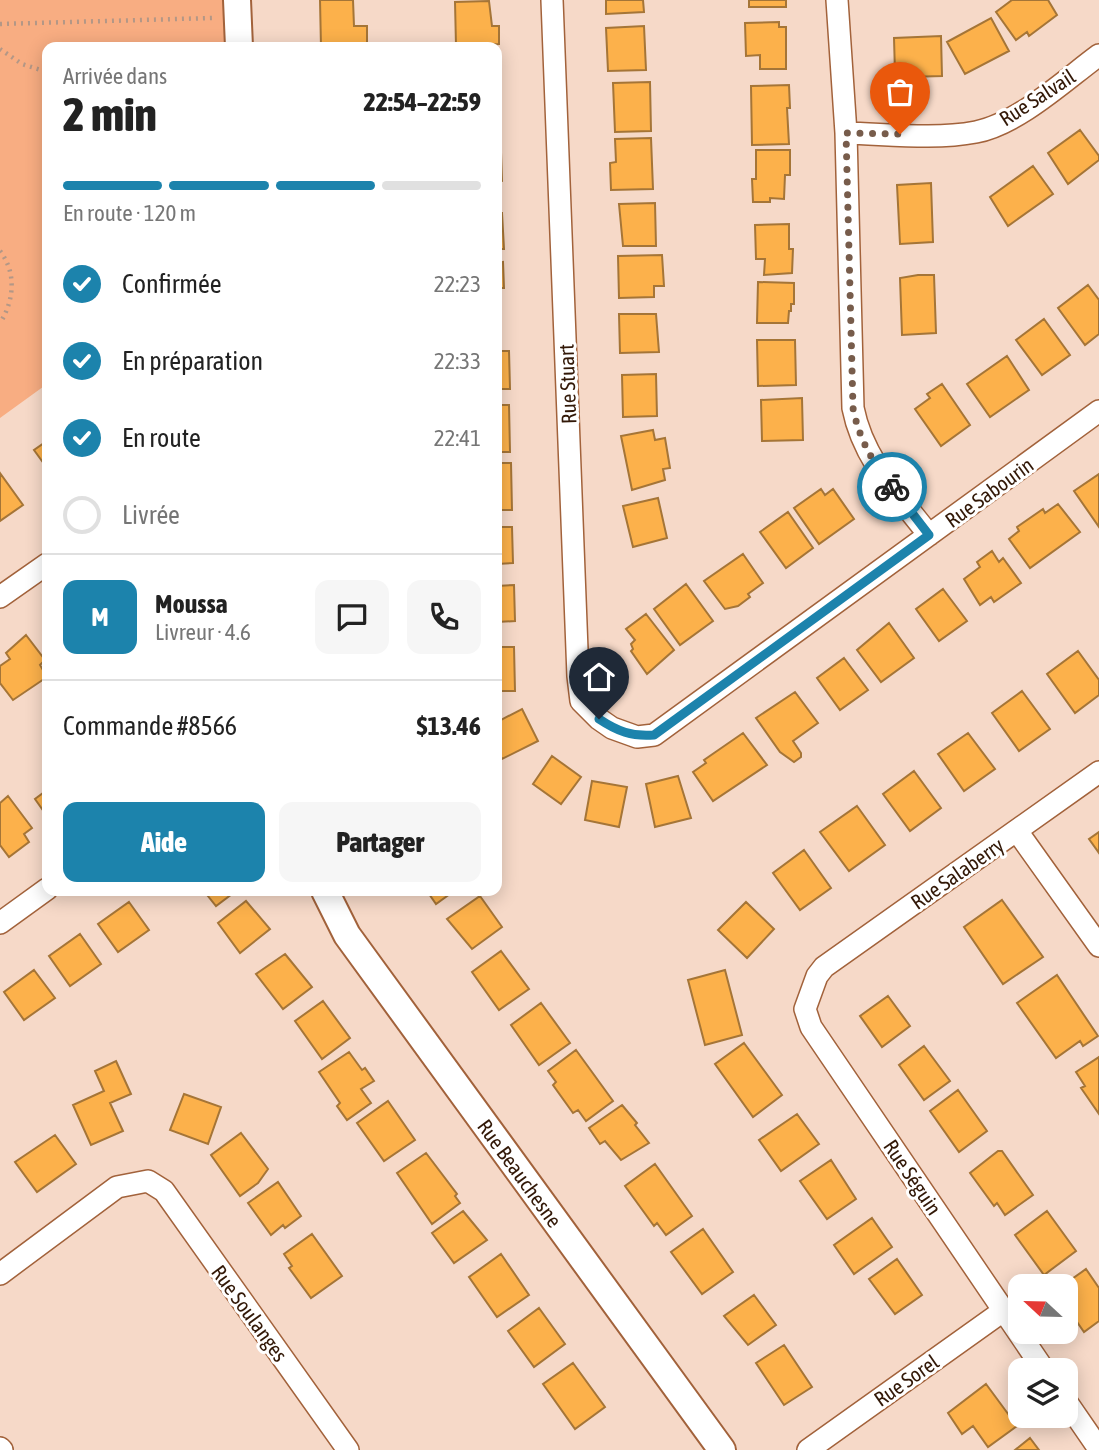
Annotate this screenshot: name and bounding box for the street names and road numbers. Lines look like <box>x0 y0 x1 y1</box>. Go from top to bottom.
street label: Rue Salvail <box>995 63 1080 130</box>
street label: Rue Stuart <box>554 344 580 424</box>
street label: Rue Sabourin <box>940 452 1038 532</box>
street label: Rue Salaberry <box>906 832 1008 914</box>
street label: Rue Beauchesne <box>473 1115 567 1231</box>
street label: Rue Séguin <box>879 1135 947 1219</box>
street label: Rue Soulanges <box>207 1260 293 1366</box>
street label: Rue Sorel <box>869 1349 943 1411</box>

